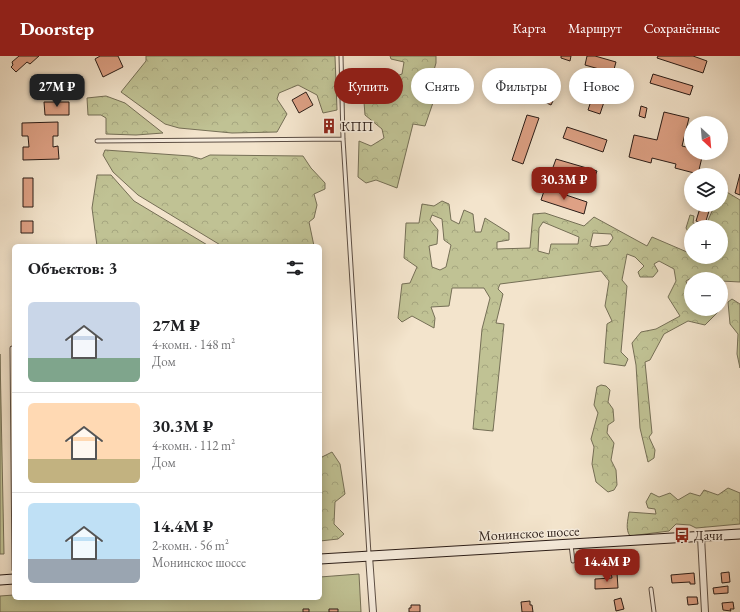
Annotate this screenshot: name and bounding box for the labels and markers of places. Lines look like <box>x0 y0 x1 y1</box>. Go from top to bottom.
pin: 27M ₽ <box>29 74 85 108</box>
building icon: КПП <box>320 117 338 135</box>
place label: КПП <box>341 117 374 135</box>
pin: 30.3M ₽ <box>527 167 601 201</box>
bus stop icon: Дачи <box>673 526 691 544</box>
place label: Дачи <box>694 526 723 544</box>
pin: 14.4M ₽ <box>570 549 644 583</box>

